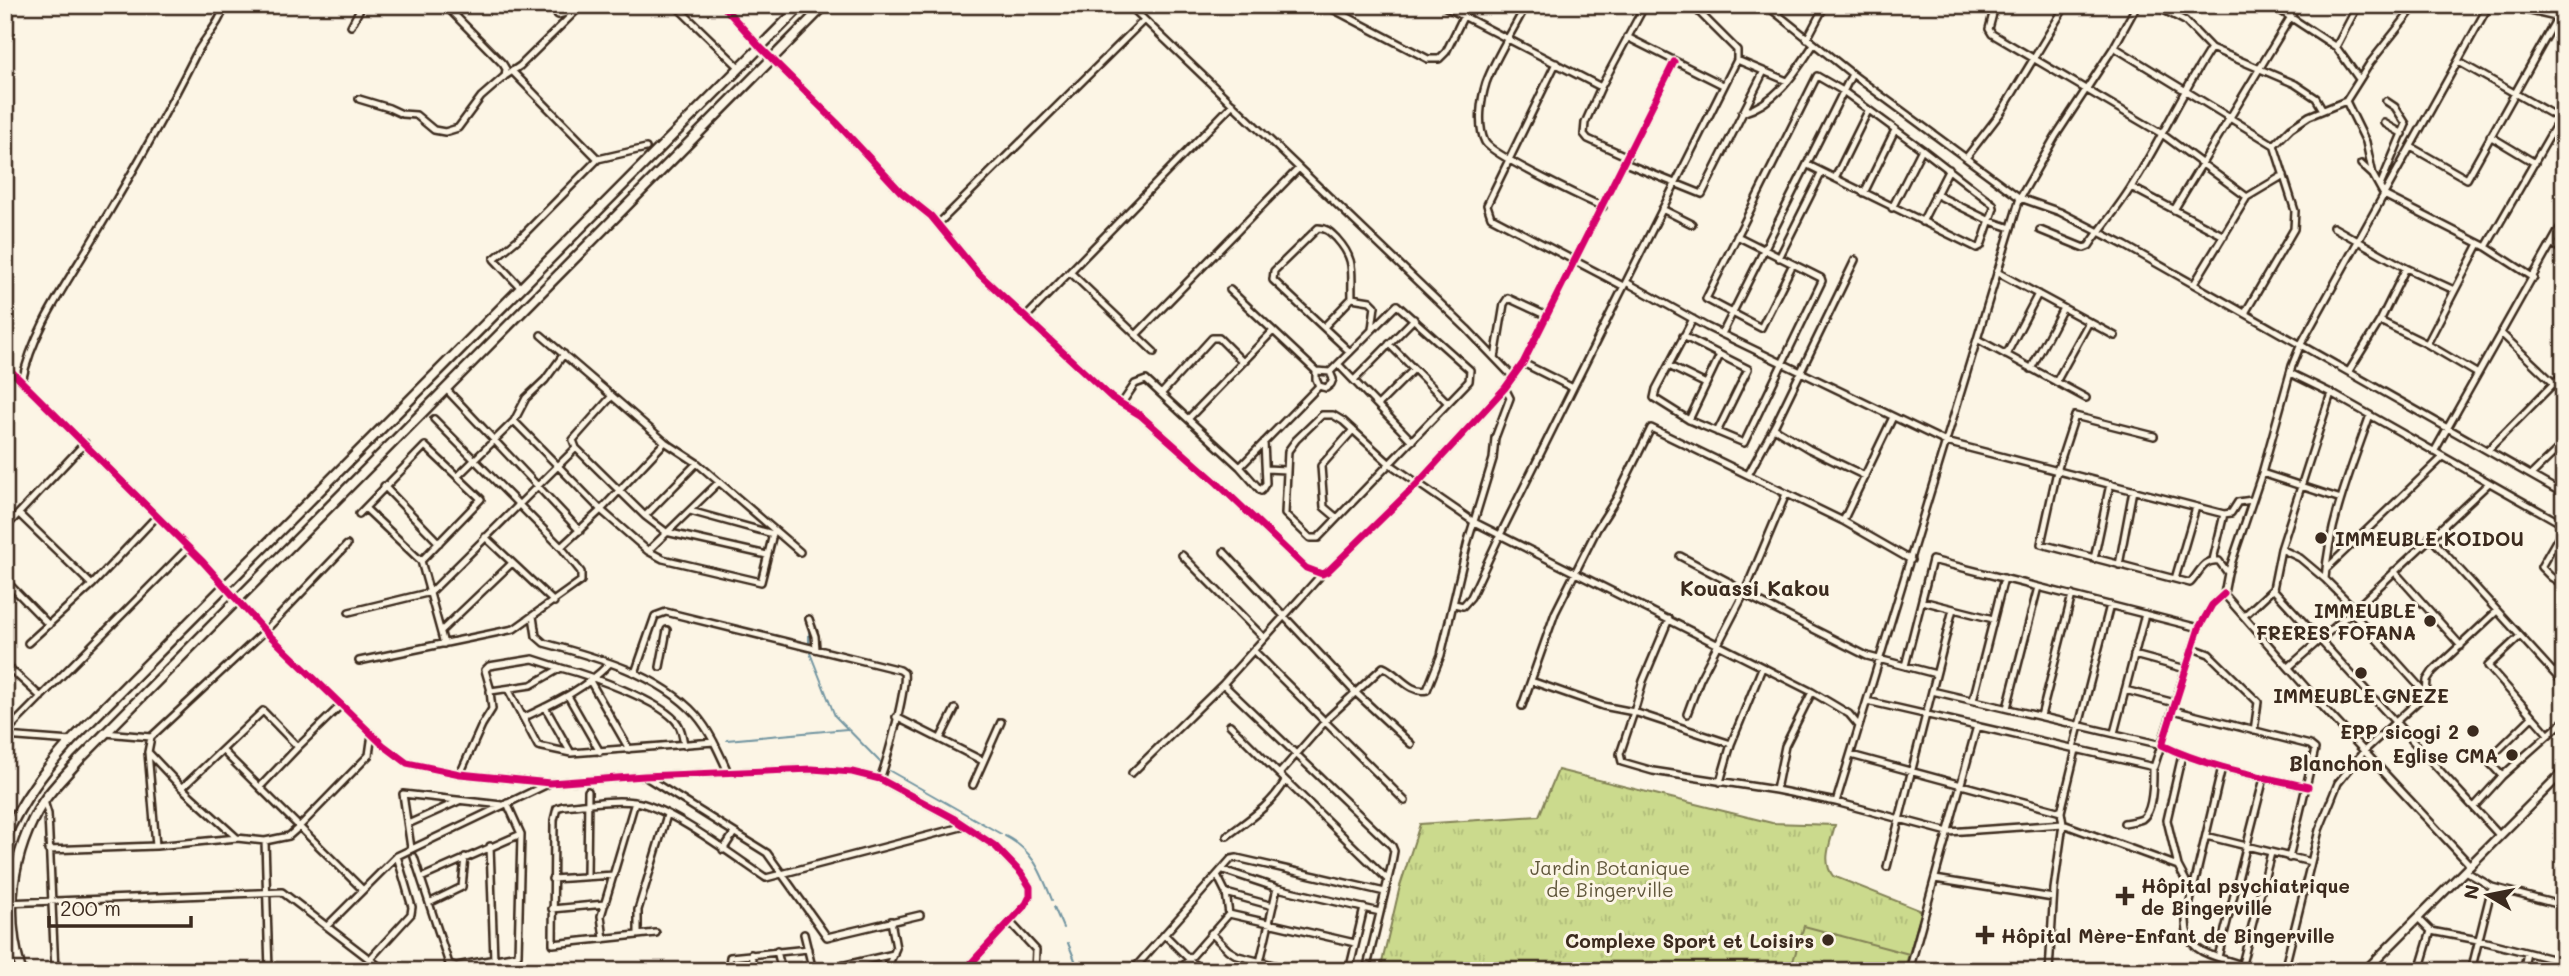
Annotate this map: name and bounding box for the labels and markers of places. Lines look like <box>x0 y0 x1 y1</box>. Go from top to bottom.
place label: IMMEUBLE KOIDOU <box>2335 526 2524 551</box>
marker: IMMEUBLE KOIDOU <box>2313 530 2329 546</box>
place label: IMMEUBLE FRERES FOFANA <box>2256 598 2416 645</box>
marker: IMMEUBLE FRERES FOFANA <box>2422 613 2438 629</box>
marker: IMMEUBLE GNEZE <box>2353 665 2369 681</box>
place label: IMMEUBLE GNEZE <box>2273 683 2449 708</box>
place label: EPP sicogi 2 <box>2340 719 2459 744</box>
marker: EPP sicogi 2 <box>2465 723 2481 739</box>
place label: Eglise CMA <box>2393 743 2498 768</box>
marker: Eglise CMA <box>2504 747 2520 763</box>
place label: Hôpital psychiatrique de Bingerville <box>2141 873 2350 920</box>
marker: Hôpital psychiatrique de Bingerville <box>2115 886 2135 906</box>
place label: Hôpital Mère-Enfant de Bingerville <box>2001 923 2334 948</box>
marker: Hôpital Mère-Enfant de Bingerville <box>1975 925 1995 945</box>
place label: Complexe Sport et Loisirs <box>1565 928 1814 953</box>
marker: Complexe Sport et Loisirs <box>1820 932 1836 948</box>

